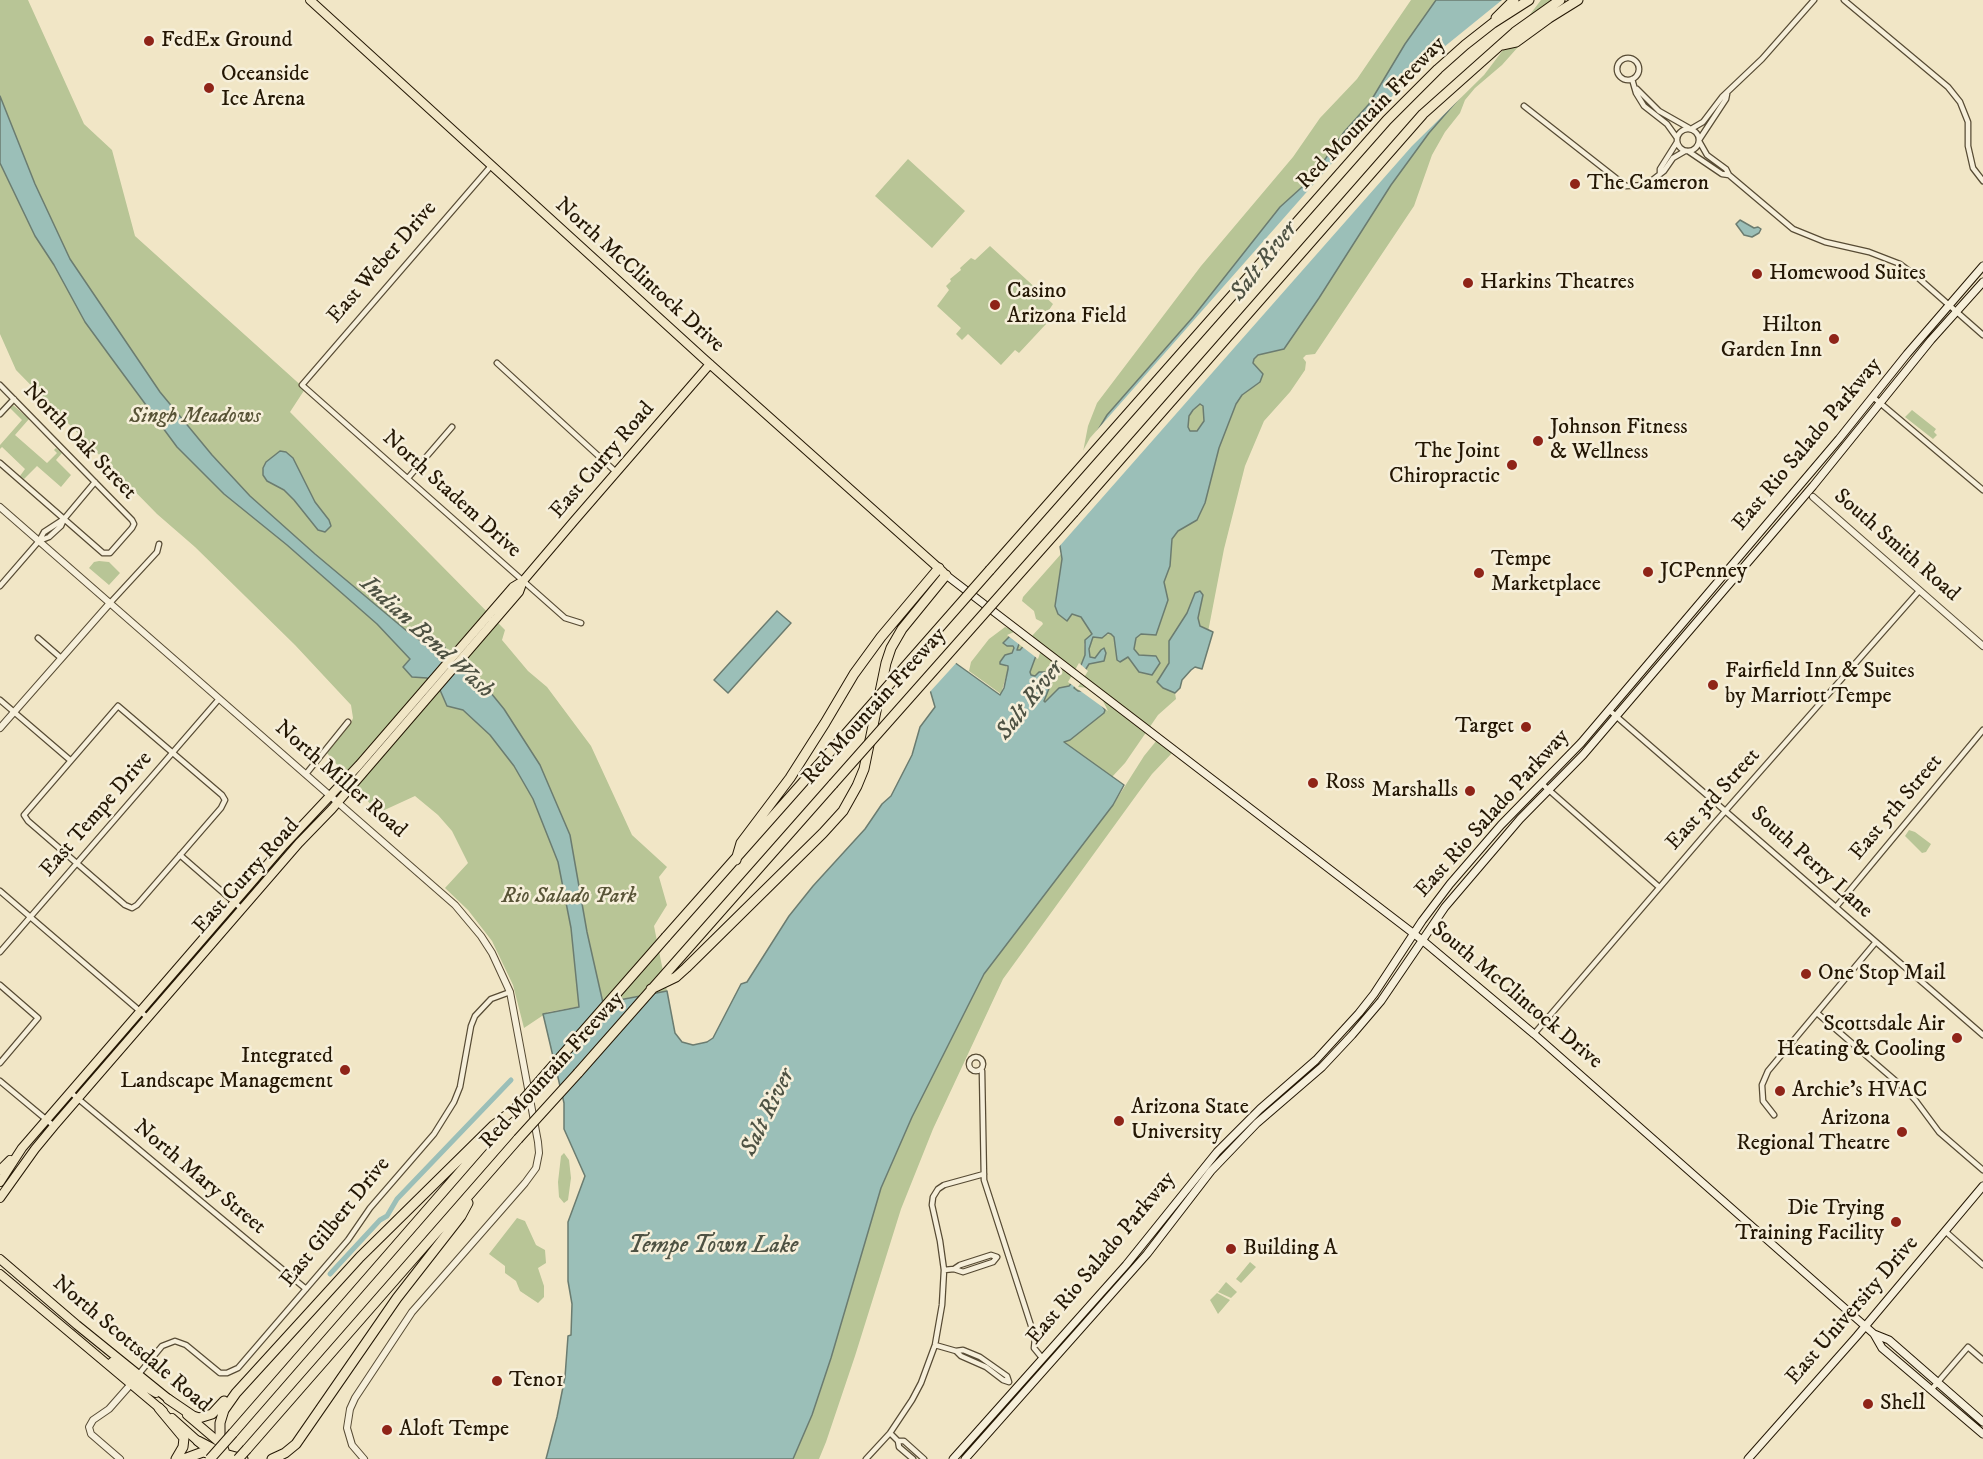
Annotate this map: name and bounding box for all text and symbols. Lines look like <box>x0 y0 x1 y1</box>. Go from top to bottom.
place label: FedEx Ground <box>161 28 292 54</box>
street label: Red Mountain Freeway <box>1292 32 1452 196</box>
marker: FedEx Ground <box>142 34 156 48</box>
place label: Oceanside Ice Arena <box>221 62 309 113</box>
marker: Oceanside Ice Arena <box>202 81 216 95</box>
place label: The Cameron <box>1587 171 1709 197</box>
marker: The Cameron <box>1568 177 1582 191</box>
street label: North McClintock Drive <box>549 193 729 359</box>
street label: East Weber Drive <box>323 196 443 330</box>
water label: Salt River <box>1225 216 1305 308</box>
place label: Homewood Suites <box>1769 261 1926 287</box>
marker: Homewood Suites <box>1750 267 1764 281</box>
place label: Harkins Theatres <box>1480 270 1634 296</box>
marker: Harkins Theatres <box>1461 276 1475 290</box>
place label: Casino Arizona Field <box>1007 279 1127 330</box>
marker: Casino Arizona Field <box>988 298 1002 312</box>
place label: Hilton Garden Inn <box>1721 313 1822 364</box>
marker: Hilton Garden Inn <box>1827 332 1841 346</box>
street label: East Rio Salado Parkway <box>1728 353 1888 537</box>
street label: North Oak Street <box>17 378 141 506</box>
street label: East Curry Road <box>545 397 661 525</box>
park label: Singh Meadows <box>129 404 261 430</box>
place label: Johnson Fitness & Wellness <box>1550 415 1688 466</box>
street label: North Stadem Drive <box>376 426 526 564</box>
marker: Johnson Fitness & Wellness <box>1531 434 1545 448</box>
place label: The Joint Chiropractic <box>1389 439 1500 490</box>
marker: The Joint Chiropractic <box>1505 458 1519 472</box>
street label: South Smith Road <box>1827 484 1965 608</box>
place label: Tempe Marketplace <box>1491 547 1601 598</box>
place label: JCPenney <box>1660 559 1747 585</box>
marker: JCPenney <box>1641 565 1655 579</box>
marker: Tempe Marketplace <box>1472 566 1486 580</box>
water label: Indian Bend Wash <box>353 571 499 705</box>
street label: Red Mountain Freeway <box>797 623 953 791</box>
water label: Salt River <box>991 655 1071 747</box>
place label: Fairfield Inn & Suites by Marriott Tempe <box>1725 659 1915 710</box>
marker: Fairfield Inn & Suites by Marriott Tempe <box>1706 678 1720 692</box>
place label: Target <box>1455 714 1514 740</box>
street label: North Miller Road <box>269 716 411 844</box>
marker: Target <box>1519 720 1533 734</box>
street label: East Rio Salado Parkway <box>1410 724 1576 904</box>
street label: East 3rd Street <box>1661 744 1767 856</box>
street label: East Tempe Drive <box>35 747 159 883</box>
street label: East 5th Street <box>1845 750 1949 866</box>
place label: Ross <box>1325 770 1365 796</box>
marker: Ross <box>1306 776 1320 790</box>
place label: Marshalls <box>1372 778 1458 804</box>
marker: Marshalls <box>1463 784 1477 798</box>
street label: South Perry Lane <box>1745 801 1877 925</box>
street label: East Curry Road <box>188 814 306 940</box>
park label: Rio Salado Park <box>502 884 636 910</box>
street label: South McClintock Drive <box>1425 917 1607 1075</box>
place label: One Stop Mail <box>1818 961 1946 987</box>
marker: One Stop Mail <box>1799 967 1813 981</box>
street label: Red Mountain Freeway <box>475 987 631 1155</box>
place label: Scottsdale Air Heating & Cooling <box>1777 1012 1945 1064</box>
marker: Scottsdale Air Heating & Cooling <box>1950 1031 1964 1045</box>
place label: Integrated Landscape Management <box>120 1044 333 1096</box>
marker: Integrated Landscape Management <box>338 1063 352 1077</box>
water label: Salt River <box>736 1065 802 1161</box>
place label: Archie’s HVAC <box>1792 1078 1927 1104</box>
marker: Archie’s HVAC <box>1773 1084 1787 1098</box>
place label: Arizona State University <box>1131 1095 1249 1146</box>
place label: Arizona Regional Theatre <box>1736 1106 1890 1158</box>
marker: Arizona State University <box>1112 1114 1126 1128</box>
street label: North Mary Street <box>127 1115 271 1241</box>
marker: Arizona Regional Theatre <box>1895 1125 1909 1139</box>
street label: East Gilbert Drive <box>275 1153 397 1293</box>
street label: East Rio Salado Parkway <box>1022 1167 1182 1351</box>
place label: Die Trying Training Facility <box>1735 1196 1884 1248</box>
marker: Die Trying Training Facility <box>1889 1215 1903 1229</box>
street label: East University Drive <box>1781 1231 1925 1391</box>
water label: Tempe Town Lake <box>628 1233 798 1261</box>
place label: Building A <box>1243 1236 1337 1262</box>
marker: Building A <box>1224 1242 1238 1256</box>
street label: North Scottsdale Road <box>46 1271 216 1419</box>
place label: Ten01 <box>509 1368 564 1394</box>
marker: Ten01 <box>490 1374 504 1388</box>
place label: Shell <box>1880 1391 1925 1417</box>
marker: Shell <box>1861 1397 1875 1411</box>
place label: Aloft Tempe <box>399 1417 509 1443</box>
marker: Aloft Tempe <box>380 1423 394 1437</box>

